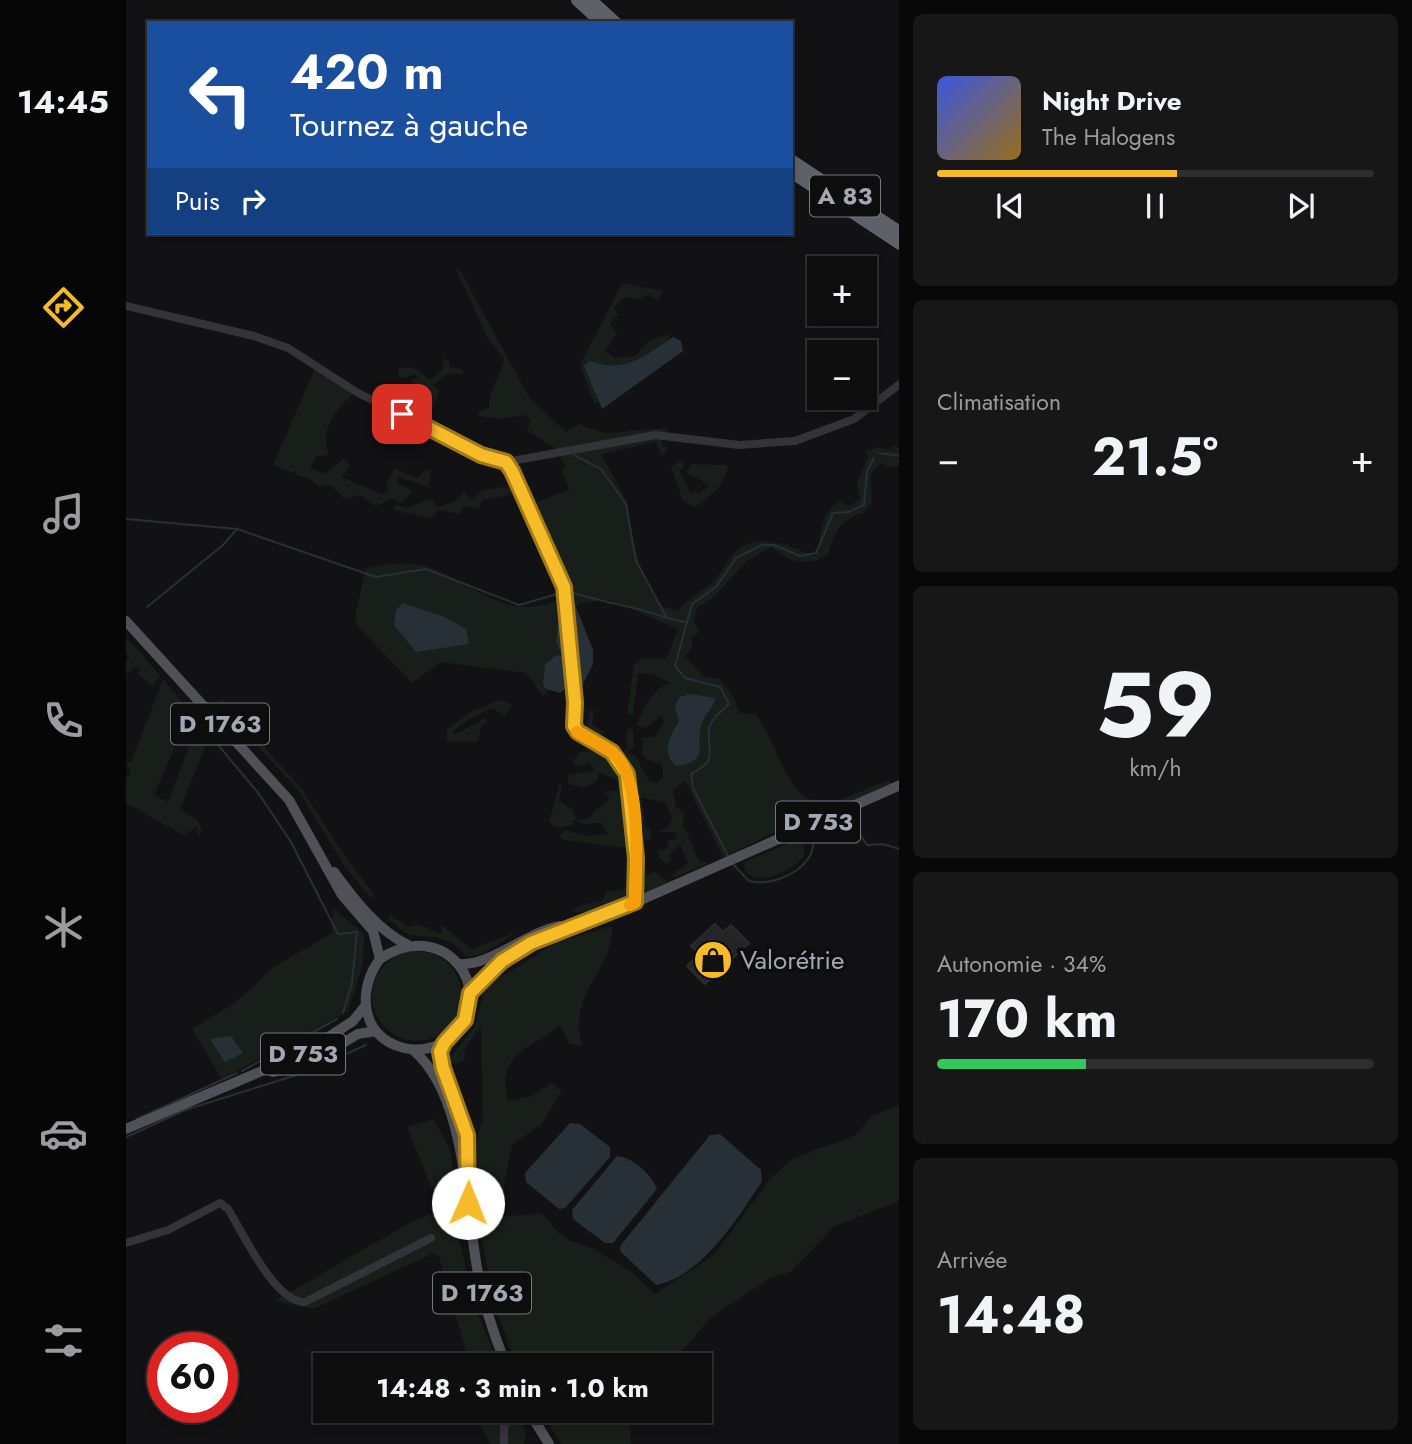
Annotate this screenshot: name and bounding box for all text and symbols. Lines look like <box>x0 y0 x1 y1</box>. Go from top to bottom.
text: 420 m <box>290 37 444 107</box>
icon: left <box>175 49 266 140</box>
text: 14:45 <box>17 79 109 125</box>
text: Night Drive <box>1042 82 1182 120</box>
text: Tournez à gauche <box>290 102 528 148</box>
text: The Halogens <box>1042 120 1175 154</box>
road number: A 83 <box>810 176 880 216</box>
text: Puis <box>175 182 220 220</box>
icon: right <box>234 182 272 220</box>
icon: previous <box>991 187 1029 225</box>
icon: pause <box>1136 187 1174 225</box>
icon: next <box>1282 187 1320 225</box>
map controls <box>807 256 877 410</box>
button: + <box>807 256 877 326</box>
icon: directions <box>39 283 88 332</box>
button: − <box>807 340 877 410</box>
pin <box>372 384 432 444</box>
text: Climatisation <box>937 385 1061 419</box>
icon: arrive <box>383 395 421 433</box>
text: 21.5° <box>1092 419 1218 495</box>
text: − <box>937 431 959 486</box>
text: + <box>1351 431 1374 486</box>
icon: music <box>39 489 88 538</box>
text: 59 <box>1096 640 1215 771</box>
icon: phone <box>39 696 88 745</box>
road number: D 1763 <box>171 704 269 744</box>
text: km/h <box>1130 751 1181 785</box>
road number: D 753 <box>776 802 860 842</box>
icon: climate <box>39 903 88 952</box>
shop icon: Valorétrie <box>692 939 734 981</box>
place label: Valorétrie <box>740 941 844 979</box>
text: Autonomie · 34% <box>937 947 1106 981</box>
text: 170 km <box>937 981 1118 1057</box>
road number: D 753 <box>261 1034 345 1074</box>
icon: car <box>39 1109 88 1158</box>
position arrow <box>431 1166 505 1240</box>
text: Arrivée <box>937 1243 1007 1277</box>
road number: D 1763 <box>433 1273 531 1314</box>
text: 14:48 <box>937 1277 1085 1353</box>
icon: filters <box>39 1316 88 1365</box>
speed limit sign: 60 <box>147 1332 238 1423</box>
text: 14:48 · 3 min · 1.0 km <box>376 1369 649 1407</box>

